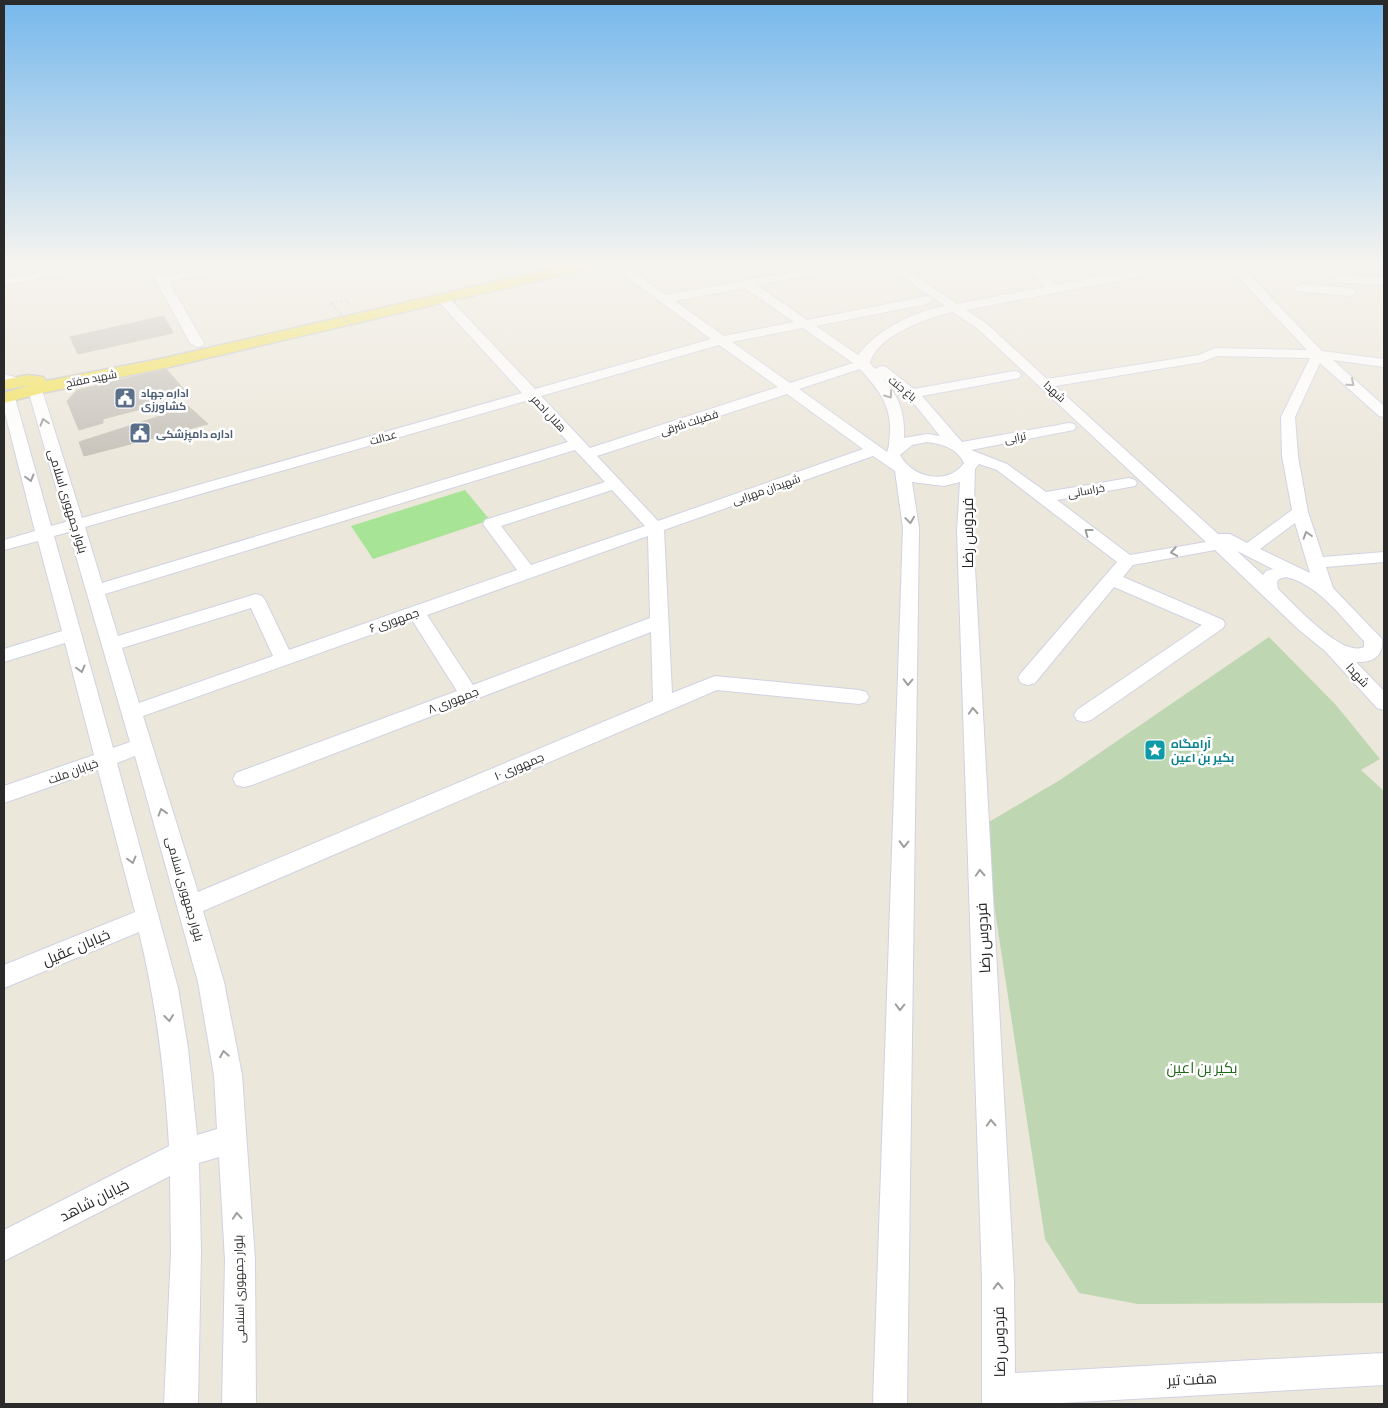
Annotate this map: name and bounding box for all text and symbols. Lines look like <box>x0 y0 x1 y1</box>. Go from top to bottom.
street label: شهید مفتح <box>64 366 118 391</box>
street label: باغ جنت <box>885 372 921 405</box>
street label: شهدا <box>1041 377 1069 405</box>
one-way arrow <box>1345 378 1354 386</box>
place label: اداره جهاد کشاورزی <box>141 385 189 414</box>
public building icon: اداره جهاد کشاورزی <box>113 386 137 410</box>
one-way arrow <box>883 389 892 399</box>
street label: هلال احمر <box>527 391 570 435</box>
street label: فضیلت شرقی <box>658 406 720 438</box>
one-way arrow <box>40 418 50 426</box>
public building icon: اداره دامپزشکی <box>128 421 152 445</box>
place label: اداره دامپزشکی <box>156 426 233 443</box>
street label: عدالت <box>368 426 398 448</box>
street label: ترابی <box>1003 428 1027 446</box>
street label: بلوار جمهوری اسلامی <box>44 447 92 555</box>
street label: شهیدان مهرابی <box>730 470 802 508</box>
one-way arrow <box>24 474 34 482</box>
street label: خراسانی <box>1066 479 1106 501</box>
street label: فردوس رضا <box>957 498 978 568</box>
one-way arrow <box>904 516 915 524</box>
one-way arrow <box>1085 529 1094 537</box>
one-way arrow <box>1303 531 1313 540</box>
one-way arrow <box>1169 547 1178 557</box>
street label: جمهوری ۶ <box>367 604 421 636</box>
street label: شهدا <box>1342 659 1374 691</box>
one-way arrow <box>75 665 86 674</box>
one-way arrow <box>902 678 913 686</box>
street label: جمهوری ۸ <box>425 682 481 718</box>
one-way arrow <box>968 707 978 714</box>
place label: آرامگاه بکیر بن اعین <box>1171 735 1234 766</box>
place icon: آرامگاه بکیر بن اعین <box>1143 738 1167 762</box>
street label: جمهوری ۱۰ <box>491 748 547 784</box>
street label: خیابان ملت <box>46 754 100 788</box>
one-way arrow <box>157 808 167 817</box>
street label: بلوار جمهوری اسلامی <box>162 835 208 943</box>
one-way arrow <box>898 841 909 849</box>
one-way arrow <box>127 855 137 863</box>
one-way arrow <box>975 869 986 877</box>
street label: فردوس رضا <box>971 902 995 974</box>
street label: خیابان عقیل <box>39 923 113 971</box>
one-way arrow <box>895 1004 905 1011</box>
one-way arrow <box>164 1014 174 1022</box>
one-way arrow <box>220 1049 230 1058</box>
park label: بکیر بن اعین <box>1166 1057 1238 1078</box>
one-way arrow <box>986 1119 997 1127</box>
street label: خیابان شاهد <box>56 1174 132 1226</box>
one-way arrow <box>232 1211 243 1219</box>
street label: بلوار جمهوری اسلامی <box>230 1235 248 1343</box>
one-way arrow <box>993 1281 1003 1289</box>
street label: فردوس رضا <box>988 1306 1010 1378</box>
street label: هفت تیر <box>1166 1367 1217 1391</box>

